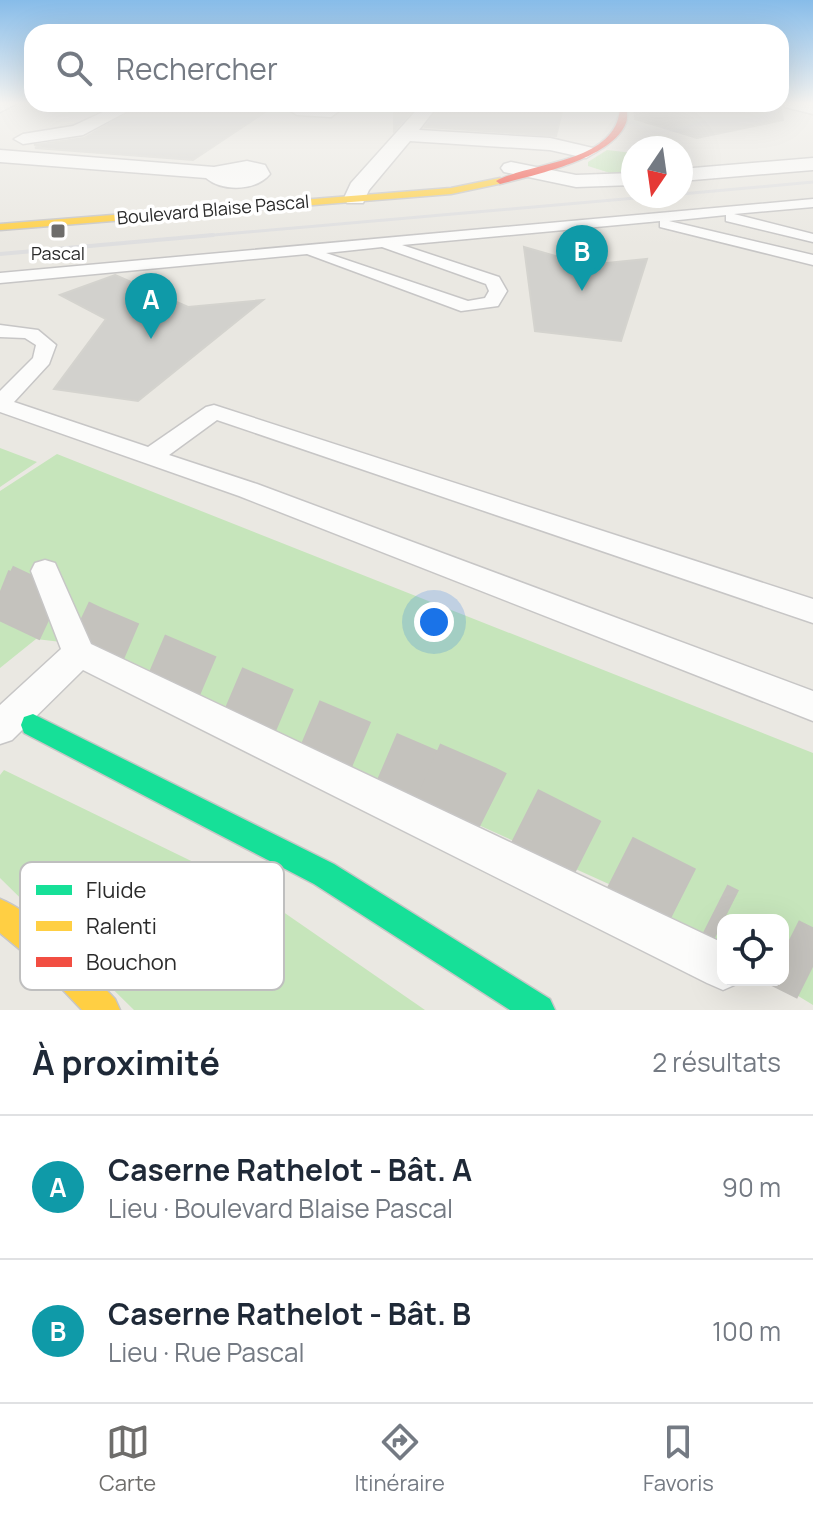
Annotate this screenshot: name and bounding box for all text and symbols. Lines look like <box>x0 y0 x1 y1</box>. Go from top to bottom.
search box <box>24 24 789 112</box>
icon: search <box>52 46 96 90</box>
text: Rechercher <box>116 48 278 89</box>
north arrow <box>621 136 693 208</box>
street label: Boulevard Blaise Pascal <box>116 189 310 229</box>
marker: Pascal <box>49 222 67 240</box>
pin: B <box>556 225 608 291</box>
place label: Pascal <box>31 241 85 265</box>
pin: A <box>125 273 177 339</box>
your location <box>414 602 454 642</box>
legend <box>20 862 284 990</box>
text: Fluide <box>86 875 146 905</box>
text: Ralenti <box>86 911 157 941</box>
map controls <box>717 914 789 986</box>
button: locate <box>717 914 789 986</box>
text: Bouchon <box>86 947 177 977</box>
text: À proximité <box>32 1039 220 1085</box>
text: 2 résultats <box>652 1044 781 1080</box>
text: Caserne Rathelot - Bât. A <box>108 1149 472 1190</box>
text: A <box>49 1169 67 1205</box>
text: 90 m <box>722 1169 781 1205</box>
text: Lieu · Boulevard Blaise Pascal <box>108 1190 453 1226</box>
text: Caserne Rathelot - Bât. B <box>108 1293 471 1334</box>
text: B <box>50 1313 66 1349</box>
text: 100 m <box>712 1313 781 1349</box>
text: Lieu · Rue Pascal <box>108 1334 305 1370</box>
tab: Carte <box>99 1420 156 1498</box>
tab: Itinéraire <box>354 1420 445 1498</box>
tab: Favoris <box>643 1420 714 1498</box>

